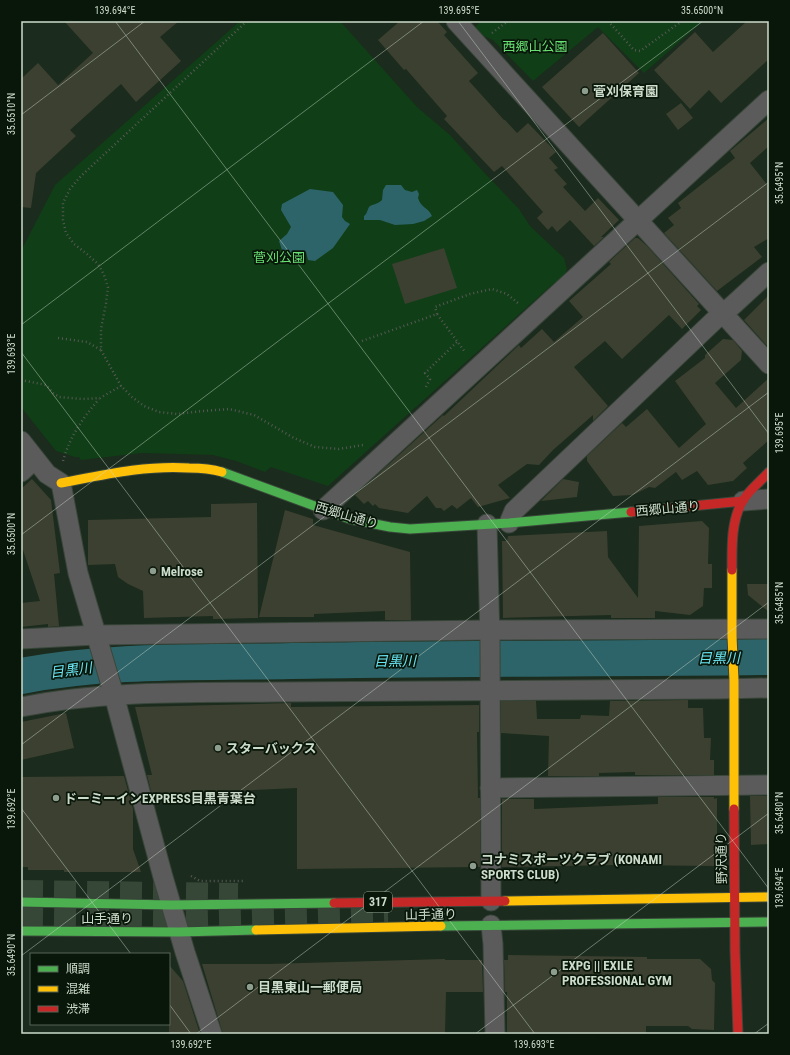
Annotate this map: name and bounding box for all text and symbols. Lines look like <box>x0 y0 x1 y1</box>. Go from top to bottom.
text: 139.694°E <box>95 5 136 16</box>
text: 139.695°E <box>439 5 480 16</box>
text: 35.6500°N <box>681 5 723 16</box>
park label: 西郷山公園 <box>502 39 568 54</box>
place label: 菅刈保育園 <box>593 84 658 99</box>
marker: 菅刈保育園 <box>580 86 590 96</box>
text: 35.6510°N <box>6 93 17 135</box>
text: 35.6495°N <box>774 162 785 204</box>
park label: 菅刈公園 <box>253 250 305 265</box>
text: 139.693°E <box>6 333 17 374</box>
text: 139.695°E <box>774 412 785 453</box>
street label: 西郷山通り <box>635 498 701 519</box>
street label: 西郷山通り <box>314 499 380 532</box>
text: 35.6500°N <box>6 513 17 555</box>
place label: Melrose <box>161 564 203 579</box>
marker: Melrose <box>148 566 158 576</box>
text: 35.6485°N <box>774 582 785 624</box>
water label: 目黒川 <box>698 650 742 666</box>
water label: 目黒川 <box>374 653 418 669</box>
water label: 目黒川 <box>49 659 95 680</box>
place label: スターバックス <box>226 741 316 756</box>
marker: スターバックス <box>213 743 223 753</box>
text: 139.692°E <box>6 788 17 829</box>
place label: ドーミーインEXPRESS目黒青葉台 <box>64 791 256 806</box>
text: 35.6480°N <box>774 792 785 834</box>
marker: ドーミーインEXPRESS目黒青葉台 <box>51 793 61 803</box>
street label: 野沢通り <box>714 832 729 884</box>
place label: コナミスポーツクラブ (KONAMI SPORTS CLUB) <box>481 852 662 882</box>
marker: コナミスポーツクラブ (KONAMI SPORTS CLUB) <box>468 861 478 871</box>
text: 139.694°E <box>774 867 785 908</box>
road number: 317 <box>364 892 392 912</box>
street label: 山手通り <box>405 907 457 922</box>
street label: 山手通り <box>81 911 133 926</box>
text: 35.6490°N <box>6 934 17 976</box>
legend <box>30 953 170 1025</box>
place label: EXPG || EXILE PROFESSIONAL GYM <box>562 958 672 988</box>
text: 順調 <box>66 962 90 976</box>
marker: EXPG || EXILE PROFESSIONAL GYM <box>549 967 559 977</box>
place label: 目黒東山一郵便局 <box>258 980 362 995</box>
text: 混雑 <box>66 982 90 996</box>
marker: 目黒東山一郵便局 <box>245 982 255 992</box>
text: 渋滞 <box>66 1002 90 1016</box>
text: 139.692°E <box>171 1039 212 1050</box>
text: 139.693°E <box>514 1039 555 1050</box>

